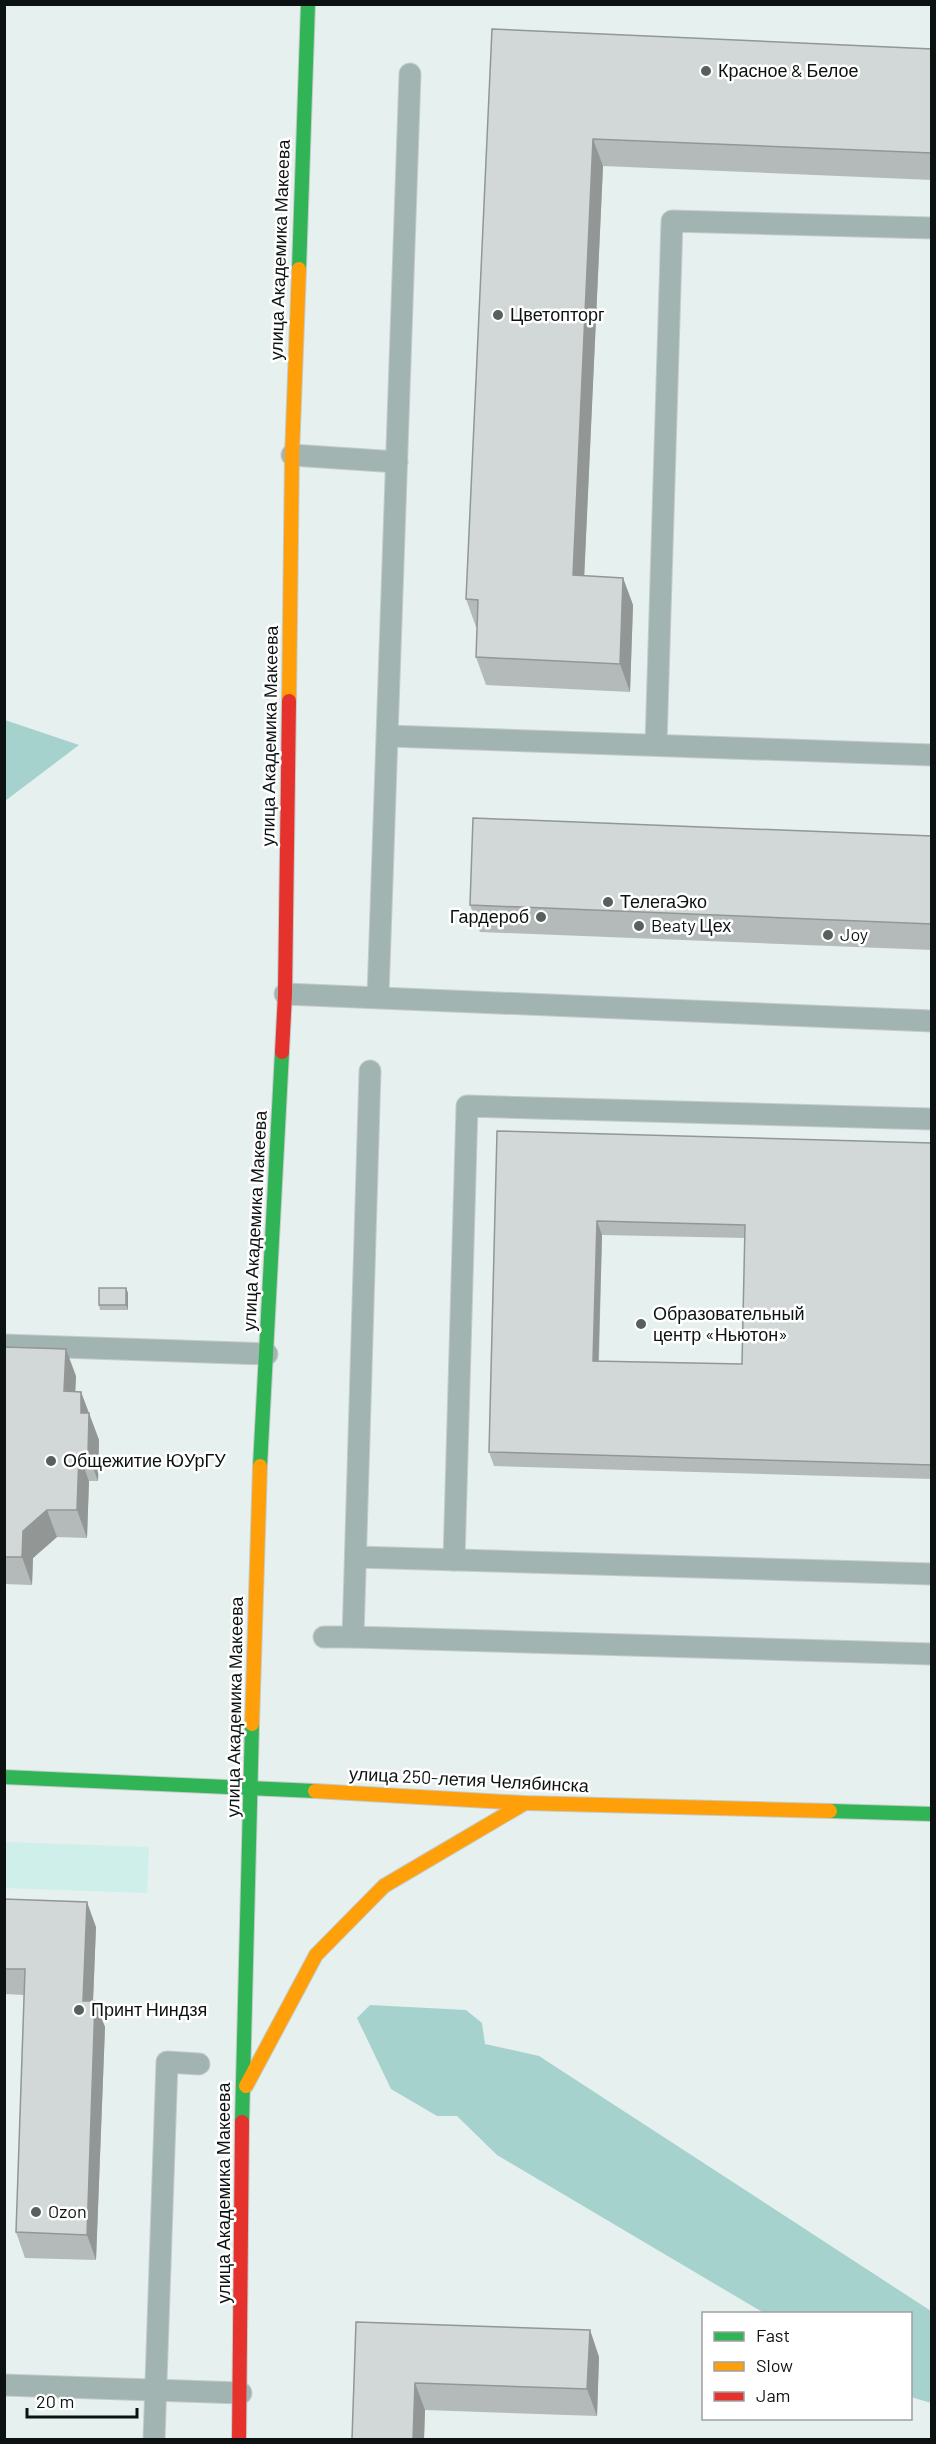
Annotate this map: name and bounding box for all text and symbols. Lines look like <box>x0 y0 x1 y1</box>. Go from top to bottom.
place label: Красное & Белое <box>718 59 858 81</box>
marker: Красное & Белое <box>699 64 713 78</box>
street label: улица Академика Макеева <box>264 138 294 361</box>
place label: Цветопторг <box>510 303 605 325</box>
marker: Цветопторг <box>491 308 505 322</box>
street label: улица Академика Макеева <box>256 624 282 847</box>
place label: ТелегаЭко <box>620 890 707 912</box>
marker: ТелегаЭко <box>601 895 615 909</box>
place label: Гардероб <box>450 905 529 927</box>
marker: Гардероб <box>534 910 548 924</box>
place label: Beaty Цех <box>651 914 731 936</box>
marker: Beaty Цех <box>632 919 646 933</box>
place label: Joy <box>840 923 868 945</box>
marker: Joy <box>821 928 835 942</box>
street label: улица Академика Макеева <box>237 1109 271 1332</box>
place label: Образовательный центр «Ньютон» <box>653 1302 804 1345</box>
marker: Образовательный центр «Ньютон» <box>634 1317 648 1331</box>
place label: Общежитие ЮУрГУ <box>63 1449 226 1471</box>
marker: Общежитие ЮУрГУ <box>44 1454 58 1468</box>
street label: улица Академика Макеева <box>221 1595 247 1818</box>
street label: улица 250-летия Челябинска <box>349 1762 590 1796</box>
place label: Принт Ниндзя <box>91 1998 207 2020</box>
marker: Принт Ниндзя <box>72 2003 86 2017</box>
street label: улица Академика Макеева <box>212 2082 234 2303</box>
place label: Ozon <box>48 2200 87 2222</box>
marker: Ozon <box>29 2205 43 2219</box>
legend <box>702 2312 912 2420</box>
text: Fast <box>756 2324 790 2346</box>
text: Slow <box>756 2354 793 2376</box>
scale bar <box>27 2381 136 2419</box>
text: Jam <box>756 2384 790 2406</box>
text: 20 m <box>36 2390 74 2412</box>

